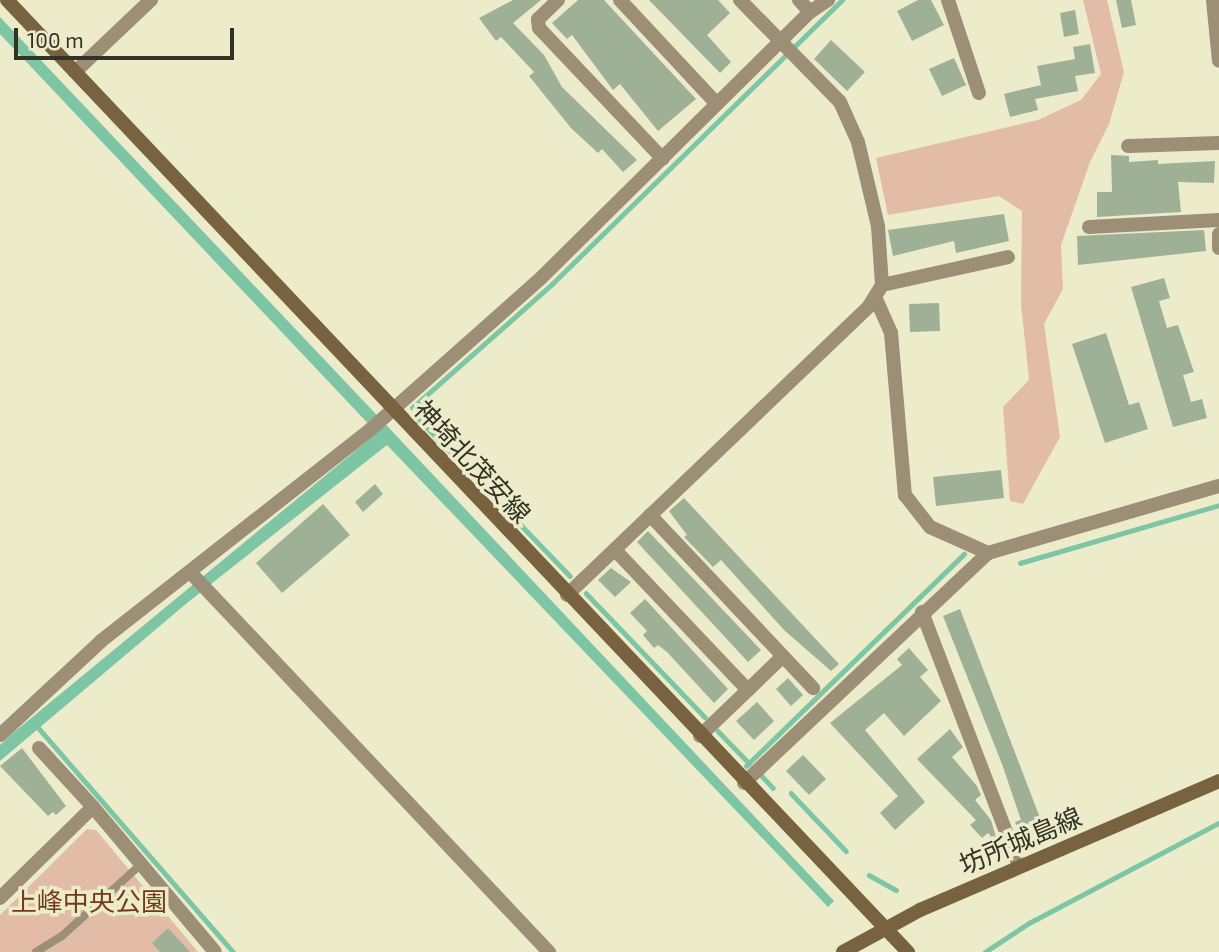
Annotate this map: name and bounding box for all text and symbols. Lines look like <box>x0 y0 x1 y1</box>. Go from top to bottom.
scale bar <box>18 14 238 58</box>
text: 100 m <box>27 27 84 52</box>
street label: 神埼北茂安線 <box>408 393 538 529</box>
street label: 坊所城島線 <box>954 800 1086 880</box>
park label: 上峰中央公園 <box>11 885 167 917</box>

